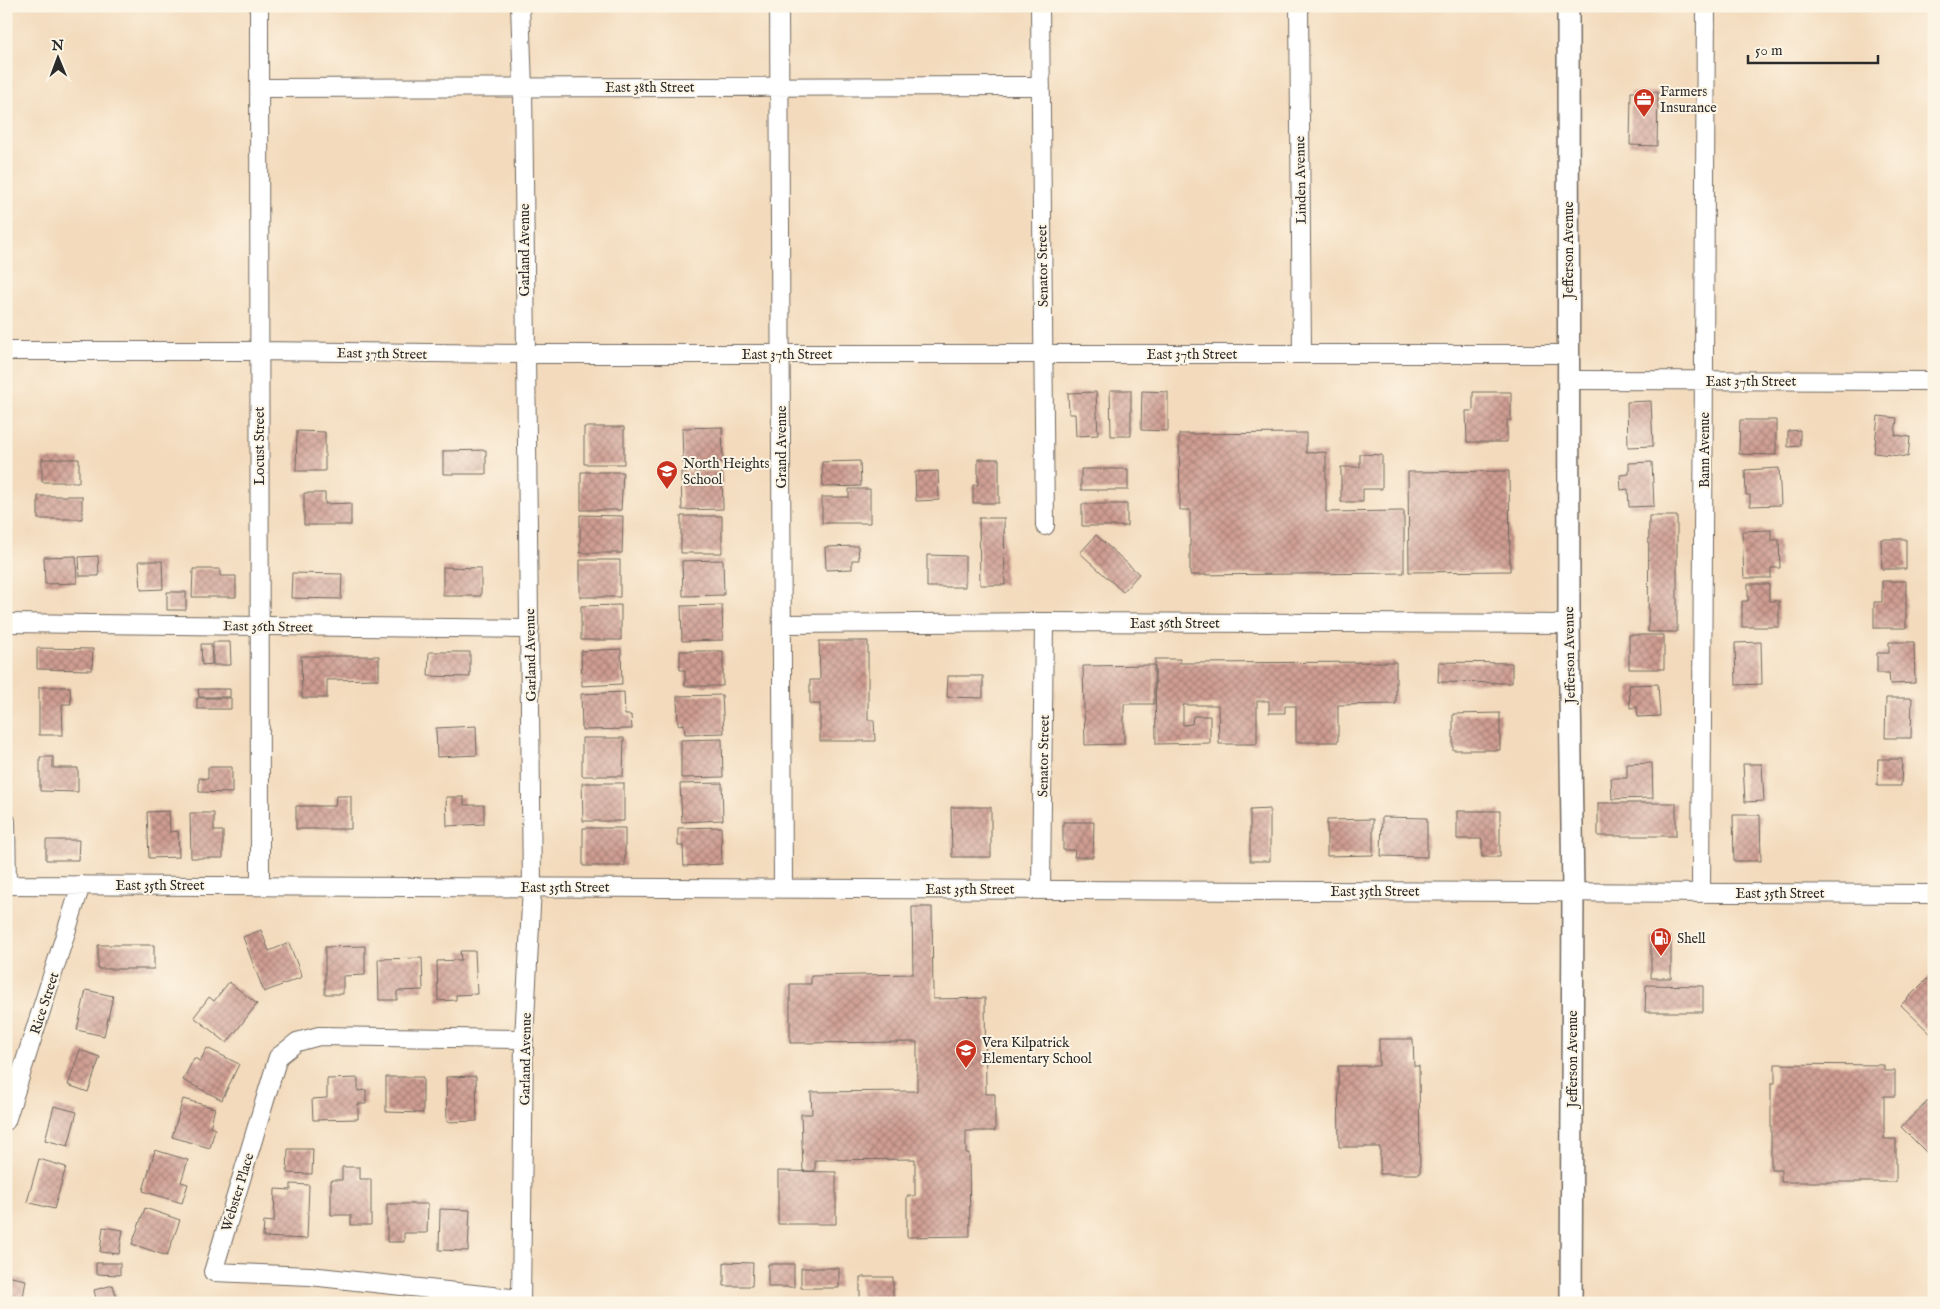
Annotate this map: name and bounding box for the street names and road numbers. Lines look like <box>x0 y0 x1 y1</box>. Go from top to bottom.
street label: East 38th Street <box>605 79 695 97</box>
street label: Linden Avenue <box>1291 135 1311 224</box>
street label: Jefferson Avenue <box>1560 201 1578 301</box>
street label: Garland Avenue <box>516 203 534 296</box>
street label: Senator Street <box>1033 224 1053 307</box>
street label: East 37th Street <box>337 344 428 364</box>
street label: East 37th Street <box>742 346 832 364</box>
street label: East 37th Street <box>1147 346 1237 364</box>
street label: East 37th Street <box>1706 373 1796 391</box>
street label: Grand Avenue <box>773 405 791 489</box>
street label: Locust Street <box>251 407 269 485</box>
street label: Bann Avenue <box>1696 411 1714 488</box>
street label: Jefferson Avenue <box>1560 606 1580 706</box>
street label: Garland Avenue <box>521 608 541 702</box>
street label: East 36th Street <box>1130 615 1220 633</box>
street label: East 36th Street <box>223 617 313 637</box>
street label: Senator Street <box>1034 714 1054 797</box>
street label: East 35th Street <box>116 877 205 895</box>
street label: East 35th Street <box>521 879 610 897</box>
street label: East 35th Street <box>926 881 1015 899</box>
street label: East 35th Street <box>1331 883 1420 901</box>
street label: East 35th Street <box>1736 885 1825 903</box>
street label: Rice Street <box>26 970 64 1037</box>
street label: Jefferson Avenue <box>1564 1010 1582 1110</box>
street label: Garland Avenue <box>516 1012 536 1106</box>
street label: Webster Place <box>217 1150 259 1234</box>

